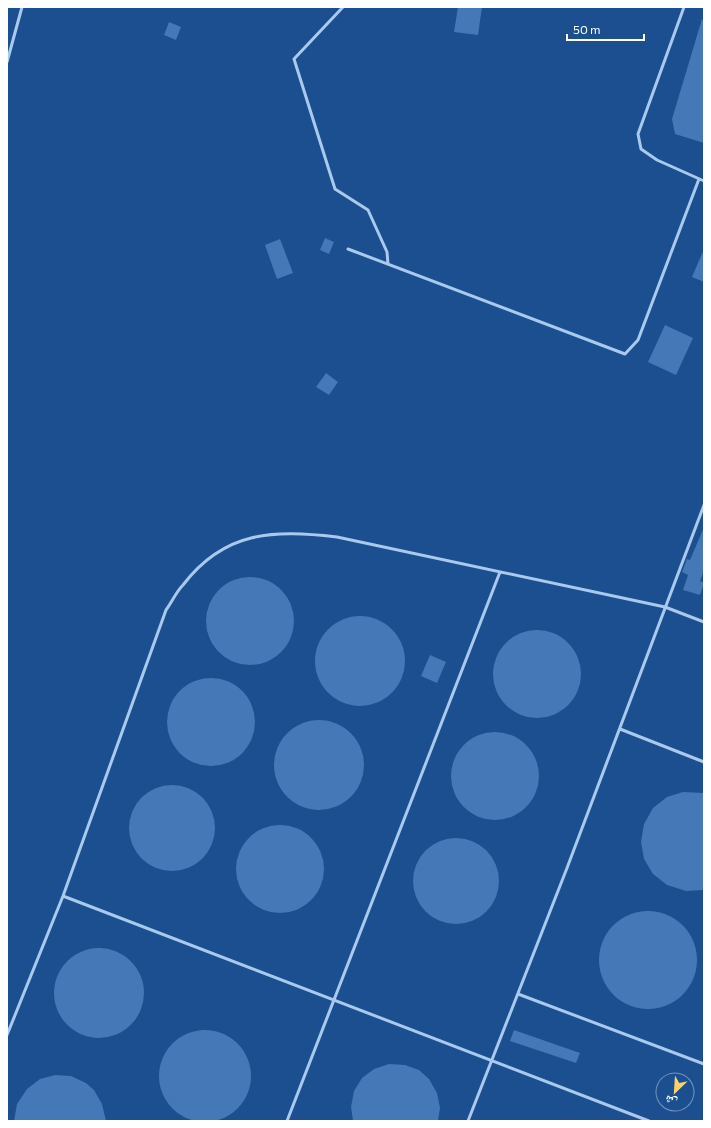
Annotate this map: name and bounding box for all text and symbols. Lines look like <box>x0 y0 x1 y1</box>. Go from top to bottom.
scale bar <box>567 16 644 42</box>
text: 50 m <box>573 22 601 36</box>
north arrow <box>655 1072 695 1112</box>
text: ش <box>662 1091 679 1110</box>

